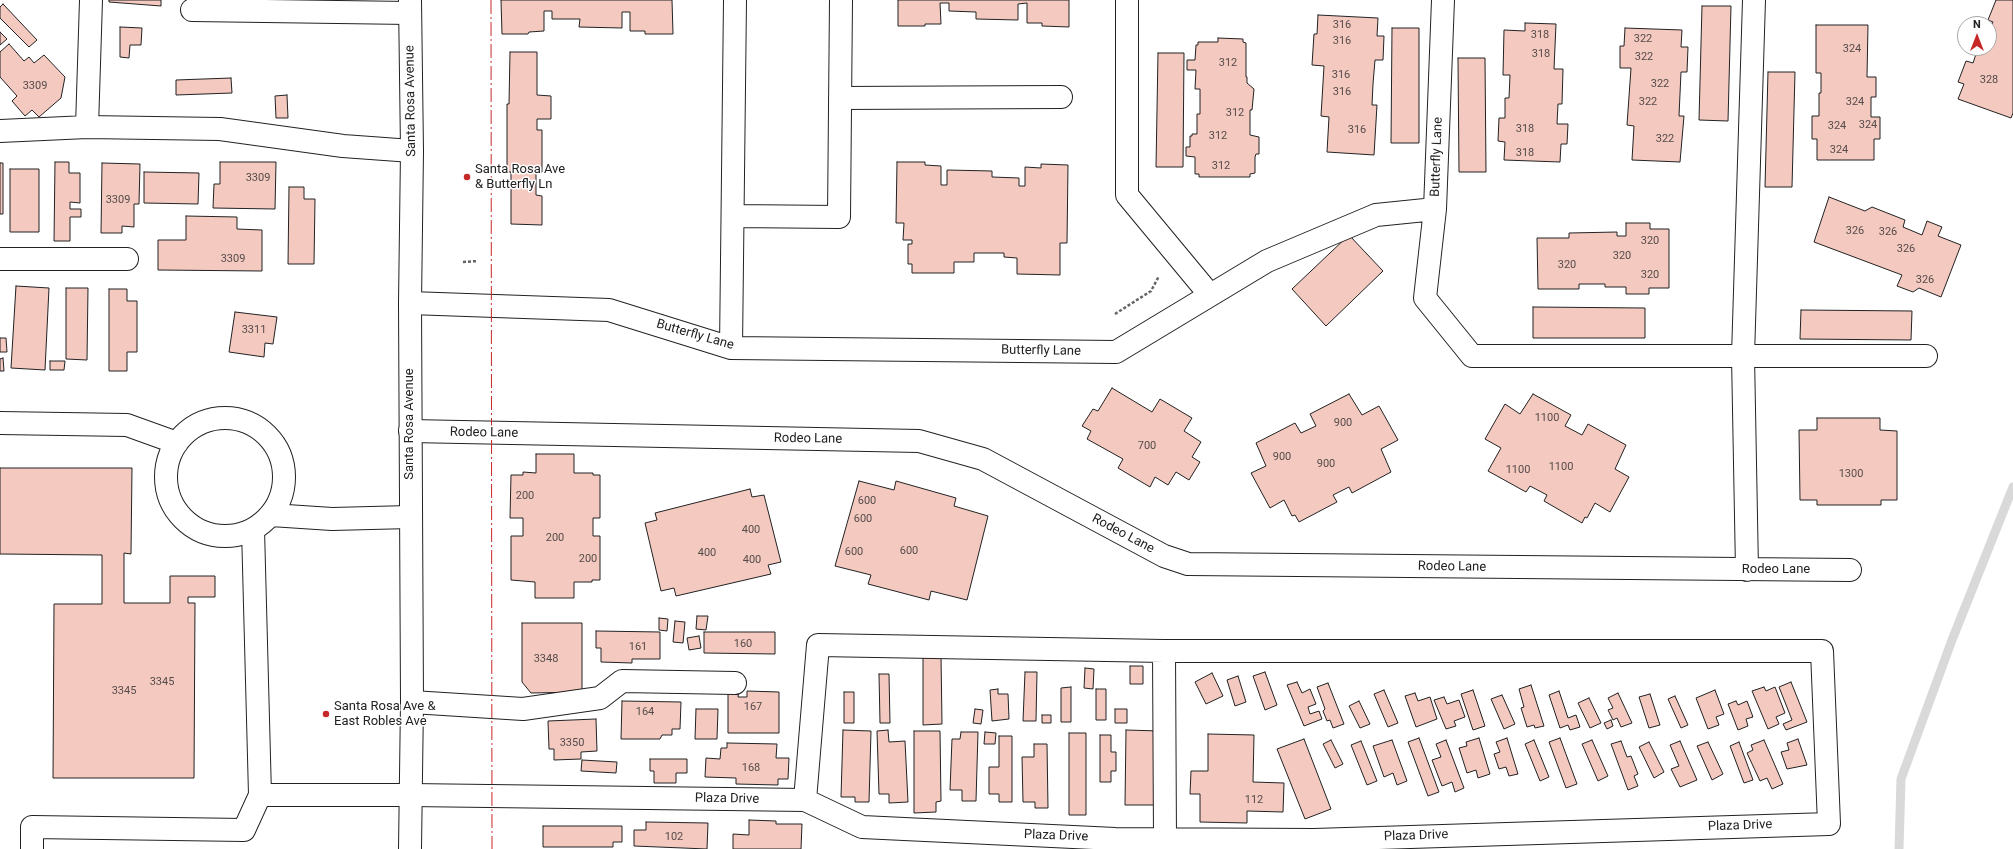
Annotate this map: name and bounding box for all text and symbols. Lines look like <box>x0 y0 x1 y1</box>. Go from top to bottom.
north arrow <box>1957 16 1997 56</box>
house number: 316 <box>1333 18 1351 32</box>
text: N <box>1973 18 1981 31</box>
house number: 318 <box>1531 28 1549 42</box>
house number: 322 <box>1634 32 1652 46</box>
house number: 316 <box>1333 34 1351 48</box>
house number: 324 <box>1843 42 1861 56</box>
street label: Santa Rosa Avenue <box>402 45 420 157</box>
house number: 318 <box>1532 47 1550 61</box>
house number: 322 <box>1635 50 1653 64</box>
house number: 312 <box>1219 56 1237 70</box>
house number: 316 <box>1332 68 1350 82</box>
house number: 328 <box>1980 73 1998 87</box>
house number: 322 <box>1651 77 1669 91</box>
house number: 3309 <box>23 79 47 93</box>
house number: 316 <box>1333 85 1351 99</box>
house number: 322 <box>1639 95 1657 109</box>
house number: 324 <box>1846 95 1864 109</box>
house number: 312 <box>1226 106 1244 120</box>
street label: Butterfly Lane <box>1428 117 1446 197</box>
house number: 324 <box>1859 118 1877 132</box>
house number: 324 <box>1828 119 1846 133</box>
house number: 318 <box>1516 122 1534 136</box>
house number: 316 <box>1348 123 1366 137</box>
house number: 312 <box>1209 129 1227 143</box>
house number: 322 <box>1656 132 1674 146</box>
house number: 324 <box>1830 143 1848 157</box>
house number: 318 <box>1516 146 1534 160</box>
house number: 312 <box>1212 159 1230 173</box>
place label: Santa Rosa Ave & Butterfly Ln <box>475 162 565 193</box>
house number: 3309 <box>246 171 270 185</box>
marker: Santa Rosa Ave & Butterfly Ln <box>462 172 472 182</box>
house number: 3309 <box>106 193 130 207</box>
house number: 326 <box>1846 224 1864 238</box>
house number: 326 <box>1879 225 1897 239</box>
house number: 320 <box>1641 234 1659 248</box>
house number: 326 <box>1897 242 1915 256</box>
house number: 320 <box>1613 249 1631 263</box>
house number: 3309 <box>221 252 245 266</box>
house number: 320 <box>1558 258 1576 272</box>
house number: 320 <box>1641 268 1659 282</box>
house number: 326 <box>1916 273 1934 287</box>
street label: Butterfly Lane <box>654 316 736 354</box>
house number: 3311 <box>242 323 266 337</box>
street label: Butterfly Lane <box>1001 343 1081 359</box>
street label: Santa Rosa Avenue <box>402 368 418 480</box>
house number: 1100 <box>1535 411 1559 425</box>
house number: 900 <box>1334 416 1352 430</box>
street label: Rodeo Lane <box>450 425 518 441</box>
street label: Rodeo Lane <box>774 431 842 447</box>
house number: 700 <box>1138 439 1156 453</box>
house number: 900 <box>1273 450 1291 464</box>
house number: 900 <box>1317 457 1335 471</box>
house number: 1100 <box>1549 460 1573 474</box>
house number: 1100 <box>1506 463 1530 477</box>
house number: 1300 <box>1839 467 1863 481</box>
house number: 200 <box>516 489 534 503</box>
house number: 600 <box>858 494 876 508</box>
street label: Rodeo Lane <box>1089 511 1157 557</box>
house number: 600 <box>854 512 872 526</box>
house number: 400 <box>742 523 760 537</box>
house number: 200 <box>546 531 564 545</box>
house number: 600 <box>900 544 918 558</box>
house number: 600 <box>845 545 863 559</box>
house number: 400 <box>698 546 716 560</box>
house number: 200 <box>579 552 597 566</box>
house number: 400 <box>743 553 761 567</box>
street label: Rodeo Lane <box>1418 559 1486 575</box>
street label: Rodeo Lane <box>1742 562 1810 578</box>
house number: 160 <box>734 637 752 651</box>
house number: 161 <box>629 640 647 654</box>
house number: 3348 <box>534 652 558 666</box>
house number: 3345 <box>150 675 174 689</box>
house number: 3345 <box>112 684 136 698</box>
place label: Santa Rosa Ave & East Robles Ave <box>334 699 436 730</box>
house number: 167 <box>744 700 762 714</box>
house number: 164 <box>636 705 654 719</box>
marker: Santa Rosa Ave & East Robles Ave <box>321 709 331 719</box>
house number: 3350 <box>560 736 584 750</box>
house number: 168 <box>742 761 760 775</box>
street label: Plaza Drive <box>695 791 759 807</box>
house number: 112 <box>1245 793 1263 807</box>
street label: Plaza Drive <box>1708 817 1772 835</box>
street label: Plaza Drive <box>1024 827 1088 845</box>
street label: Plaza Drive <box>1384 827 1448 845</box>
house number: 102 <box>665 830 683 844</box>

